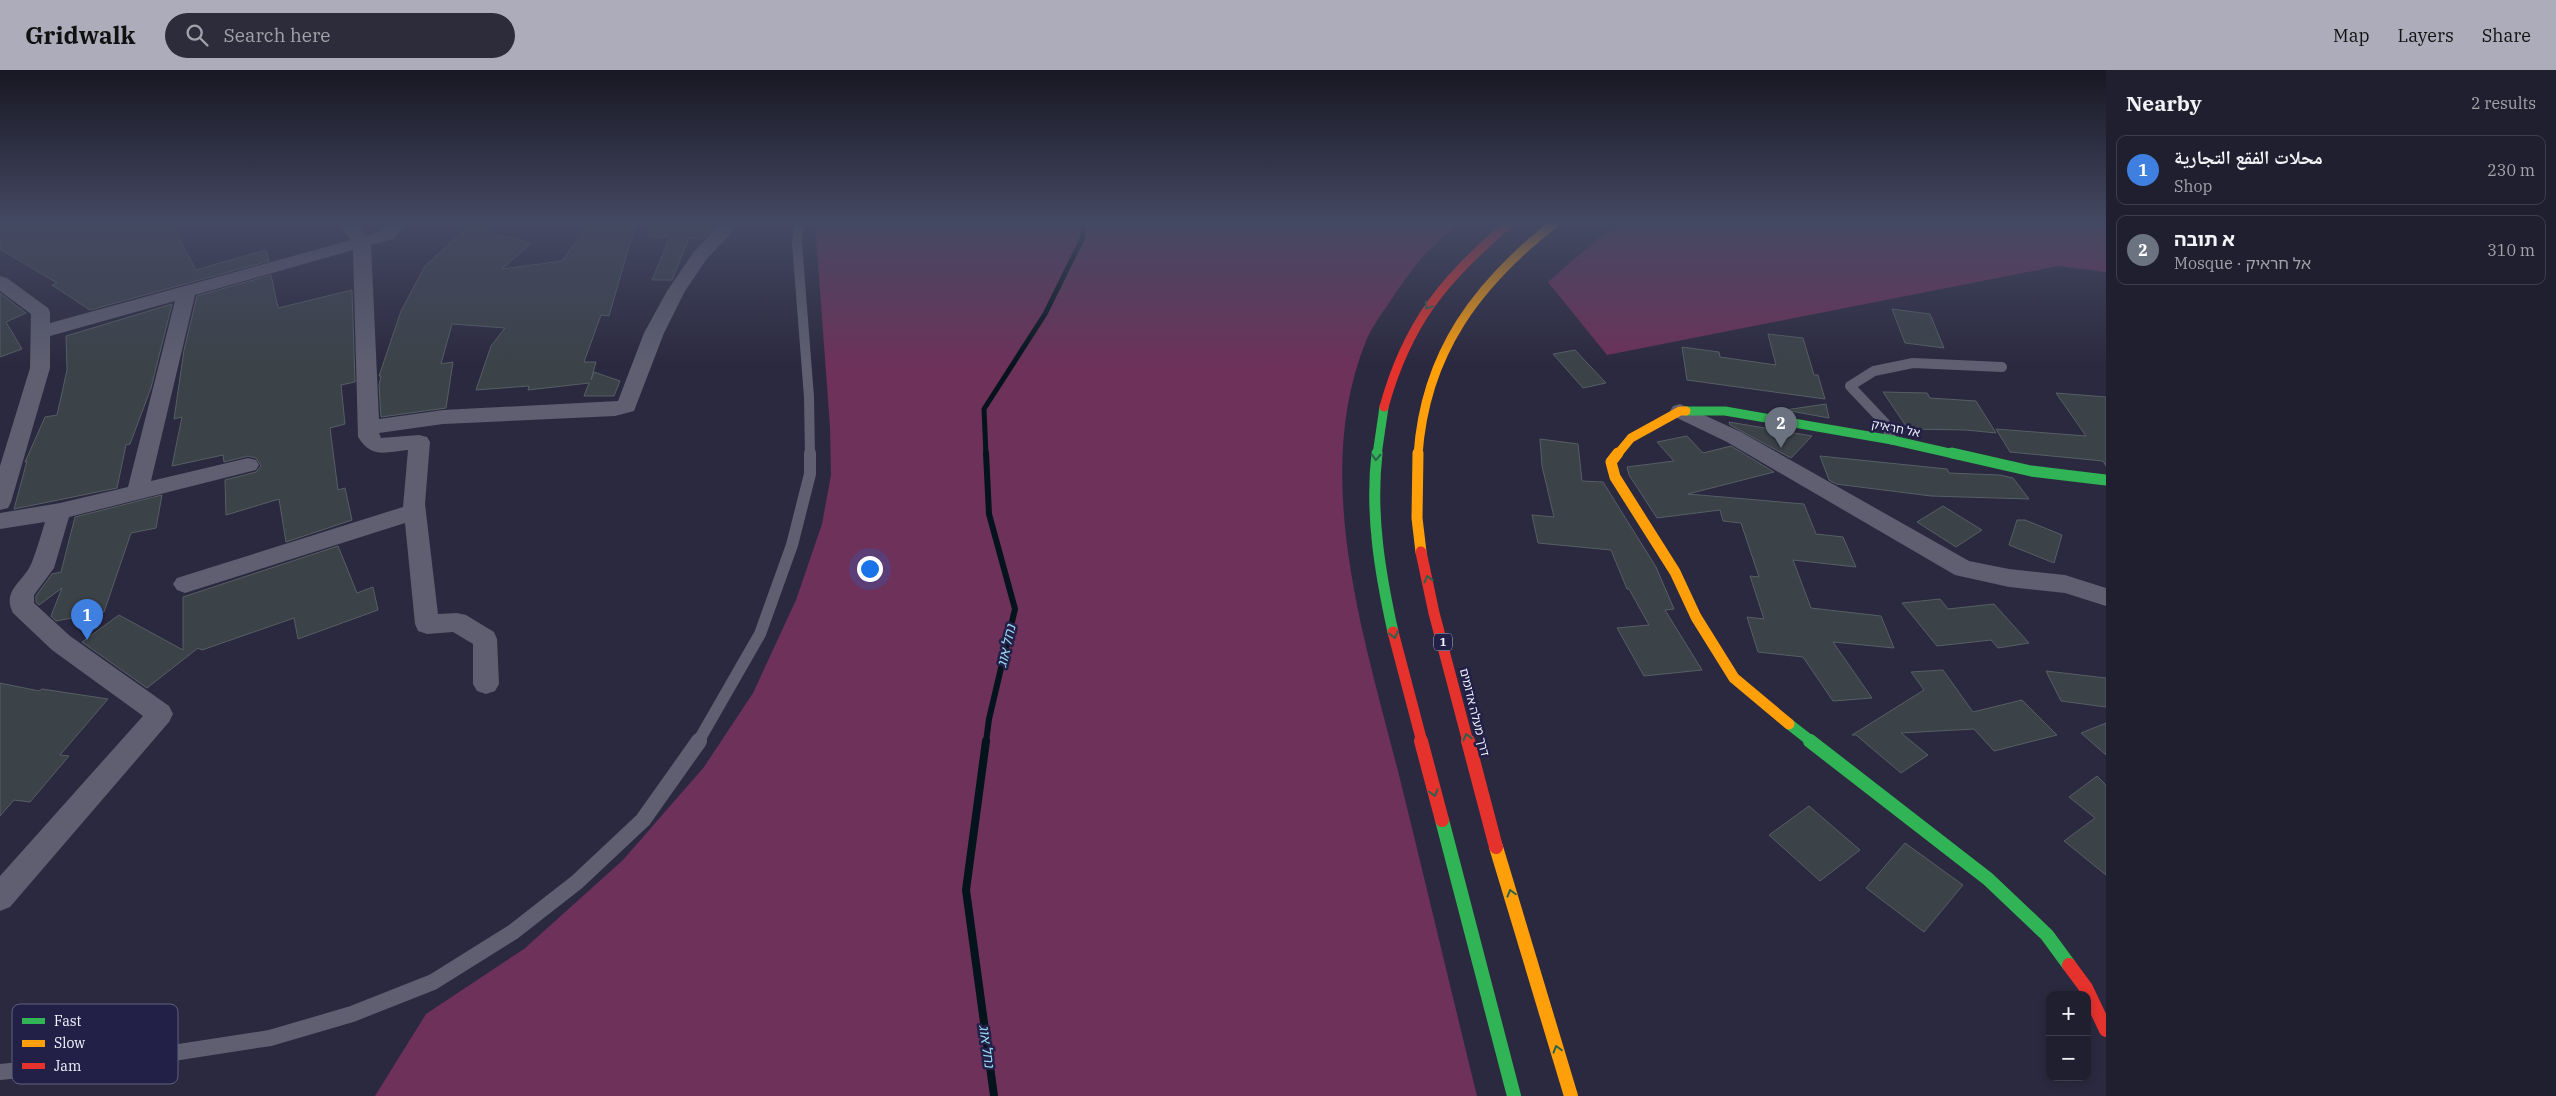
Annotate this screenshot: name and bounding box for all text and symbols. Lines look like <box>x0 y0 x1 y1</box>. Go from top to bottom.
search box <box>165 13 515 58</box>
text: Gridwalk <box>25 19 135 51</box>
icon: search <box>183 21 211 49</box>
text: Search here <box>223 23 331 47</box>
text: Map <box>2333 24 2370 47</box>
text: Layers <box>2398 24 2454 47</box>
text: Share <box>2482 24 2531 47</box>
text: Nearby <box>2126 89 2202 117</box>
text: 2 results <box>2471 93 2536 113</box>
text: محلات الفقع التجارية <box>2174 145 2323 169</box>
text: 1 <box>2138 160 2148 180</box>
text: 230 m <box>2487 160 2535 180</box>
text: Shop <box>2174 176 2212 196</box>
text: א תובה <box>2174 227 2235 251</box>
text: 2 <box>2138 240 2148 260</box>
text: 310 m <box>2487 240 2535 260</box>
text: Mosque · אל חראיק <box>2174 253 2311 273</box>
one-way arrow <box>1425 300 1434 310</box>
pin: 2 <box>1765 407 1797 448</box>
street label: אל חראיק <box>1870 416 1922 440</box>
one-way arrow <box>1371 454 1381 462</box>
your location <box>857 556 883 582</box>
one-way arrow <box>1423 575 1434 584</box>
pin: 1 <box>71 599 103 640</box>
water label: נחל אוג <box>992 621 1020 669</box>
one-way arrow <box>1388 631 1399 640</box>
road number: 1 <box>1434 634 1452 650</box>
street label: דרך מעלה אדומים <box>1457 666 1493 758</box>
one-way arrow <box>1462 733 1473 742</box>
one-way arrow <box>1428 788 1438 797</box>
one-way arrow <box>1506 890 1516 898</box>
map controls <box>2046 991 2091 1081</box>
button: + <box>2046 991 2091 1036</box>
legend <box>12 1004 178 1084</box>
text: Fast <box>54 1012 82 1030</box>
water label: נחל אוג <box>975 1023 999 1070</box>
text: Slow <box>54 1034 85 1052</box>
button: − <box>2046 1036 2091 1081</box>
one-way arrow <box>1552 1046 1562 1054</box>
text: Jam <box>54 1057 81 1075</box>

